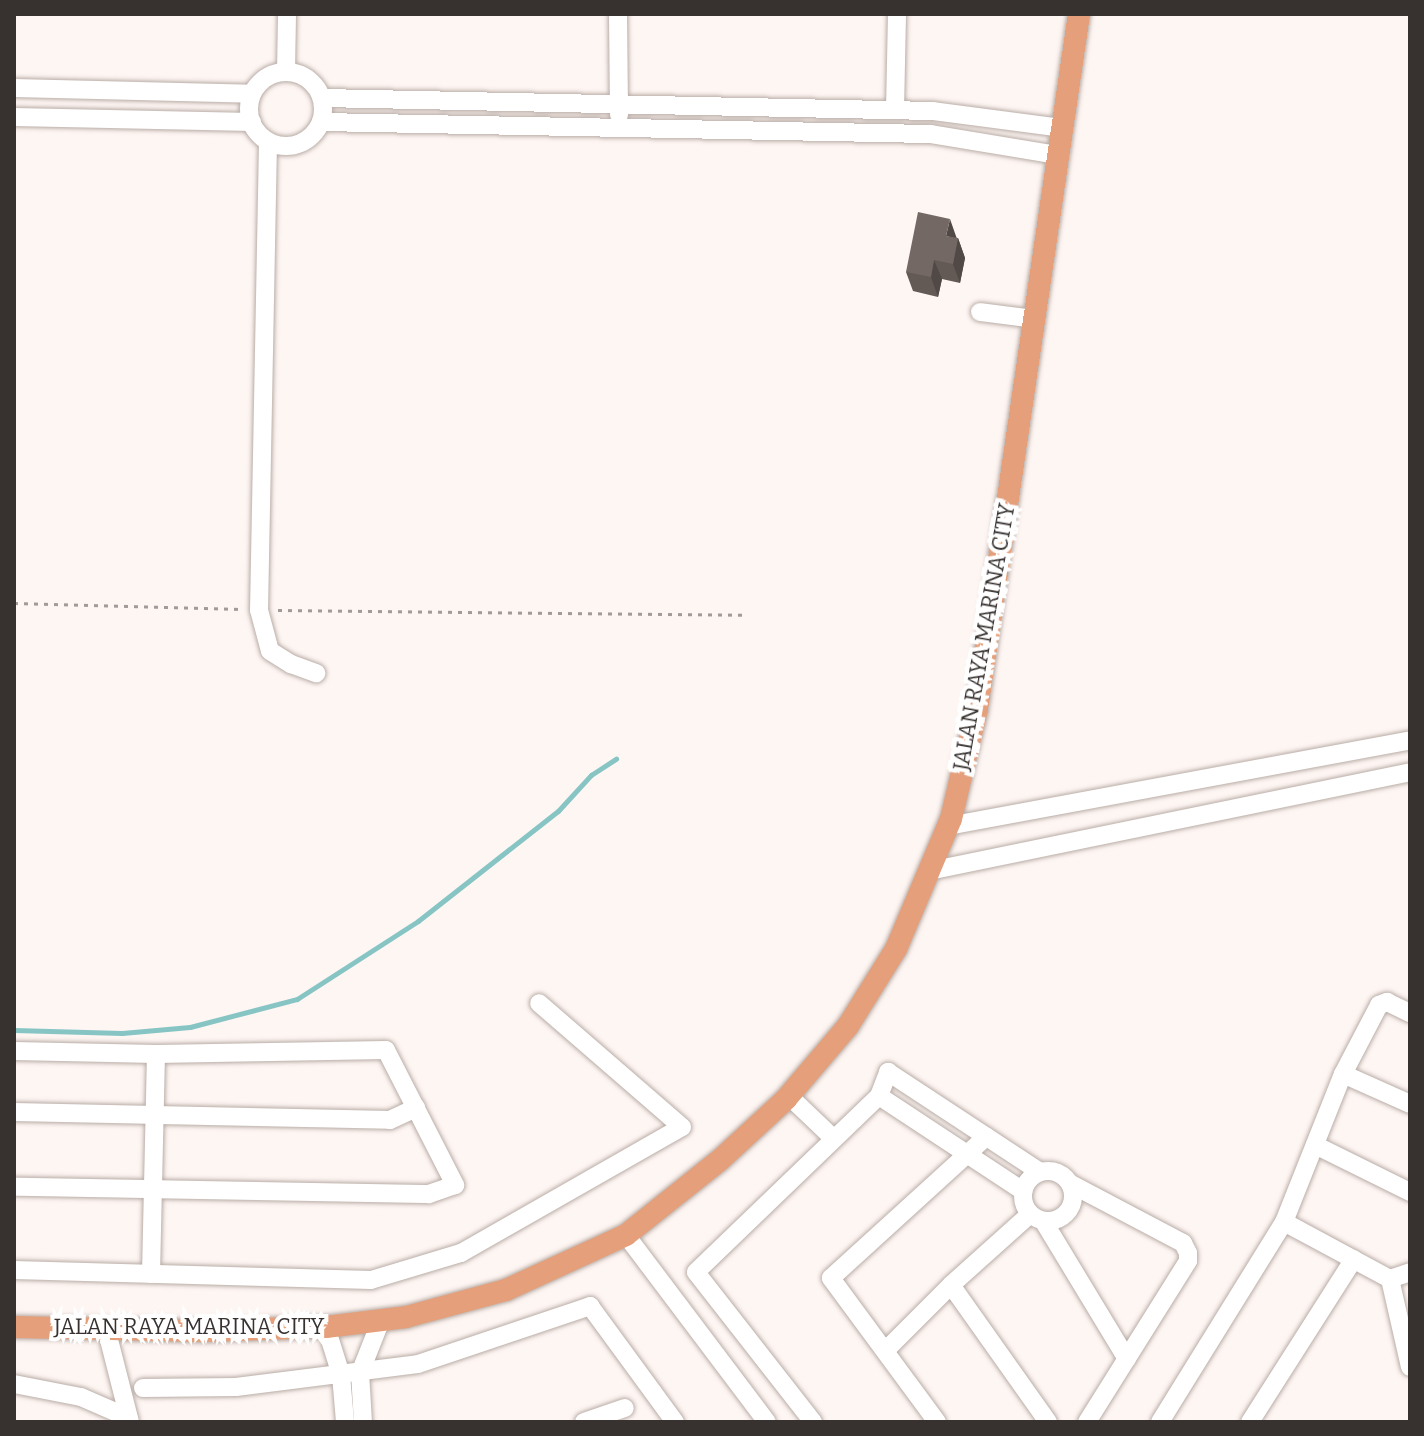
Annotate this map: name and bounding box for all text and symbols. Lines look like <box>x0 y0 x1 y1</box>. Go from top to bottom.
street label: JALAN RAYA MARINA CITY <box>948 501 1020 773</box>
street label: JALAN RAYA MARINA CITY <box>54 1314 324 1340</box>

